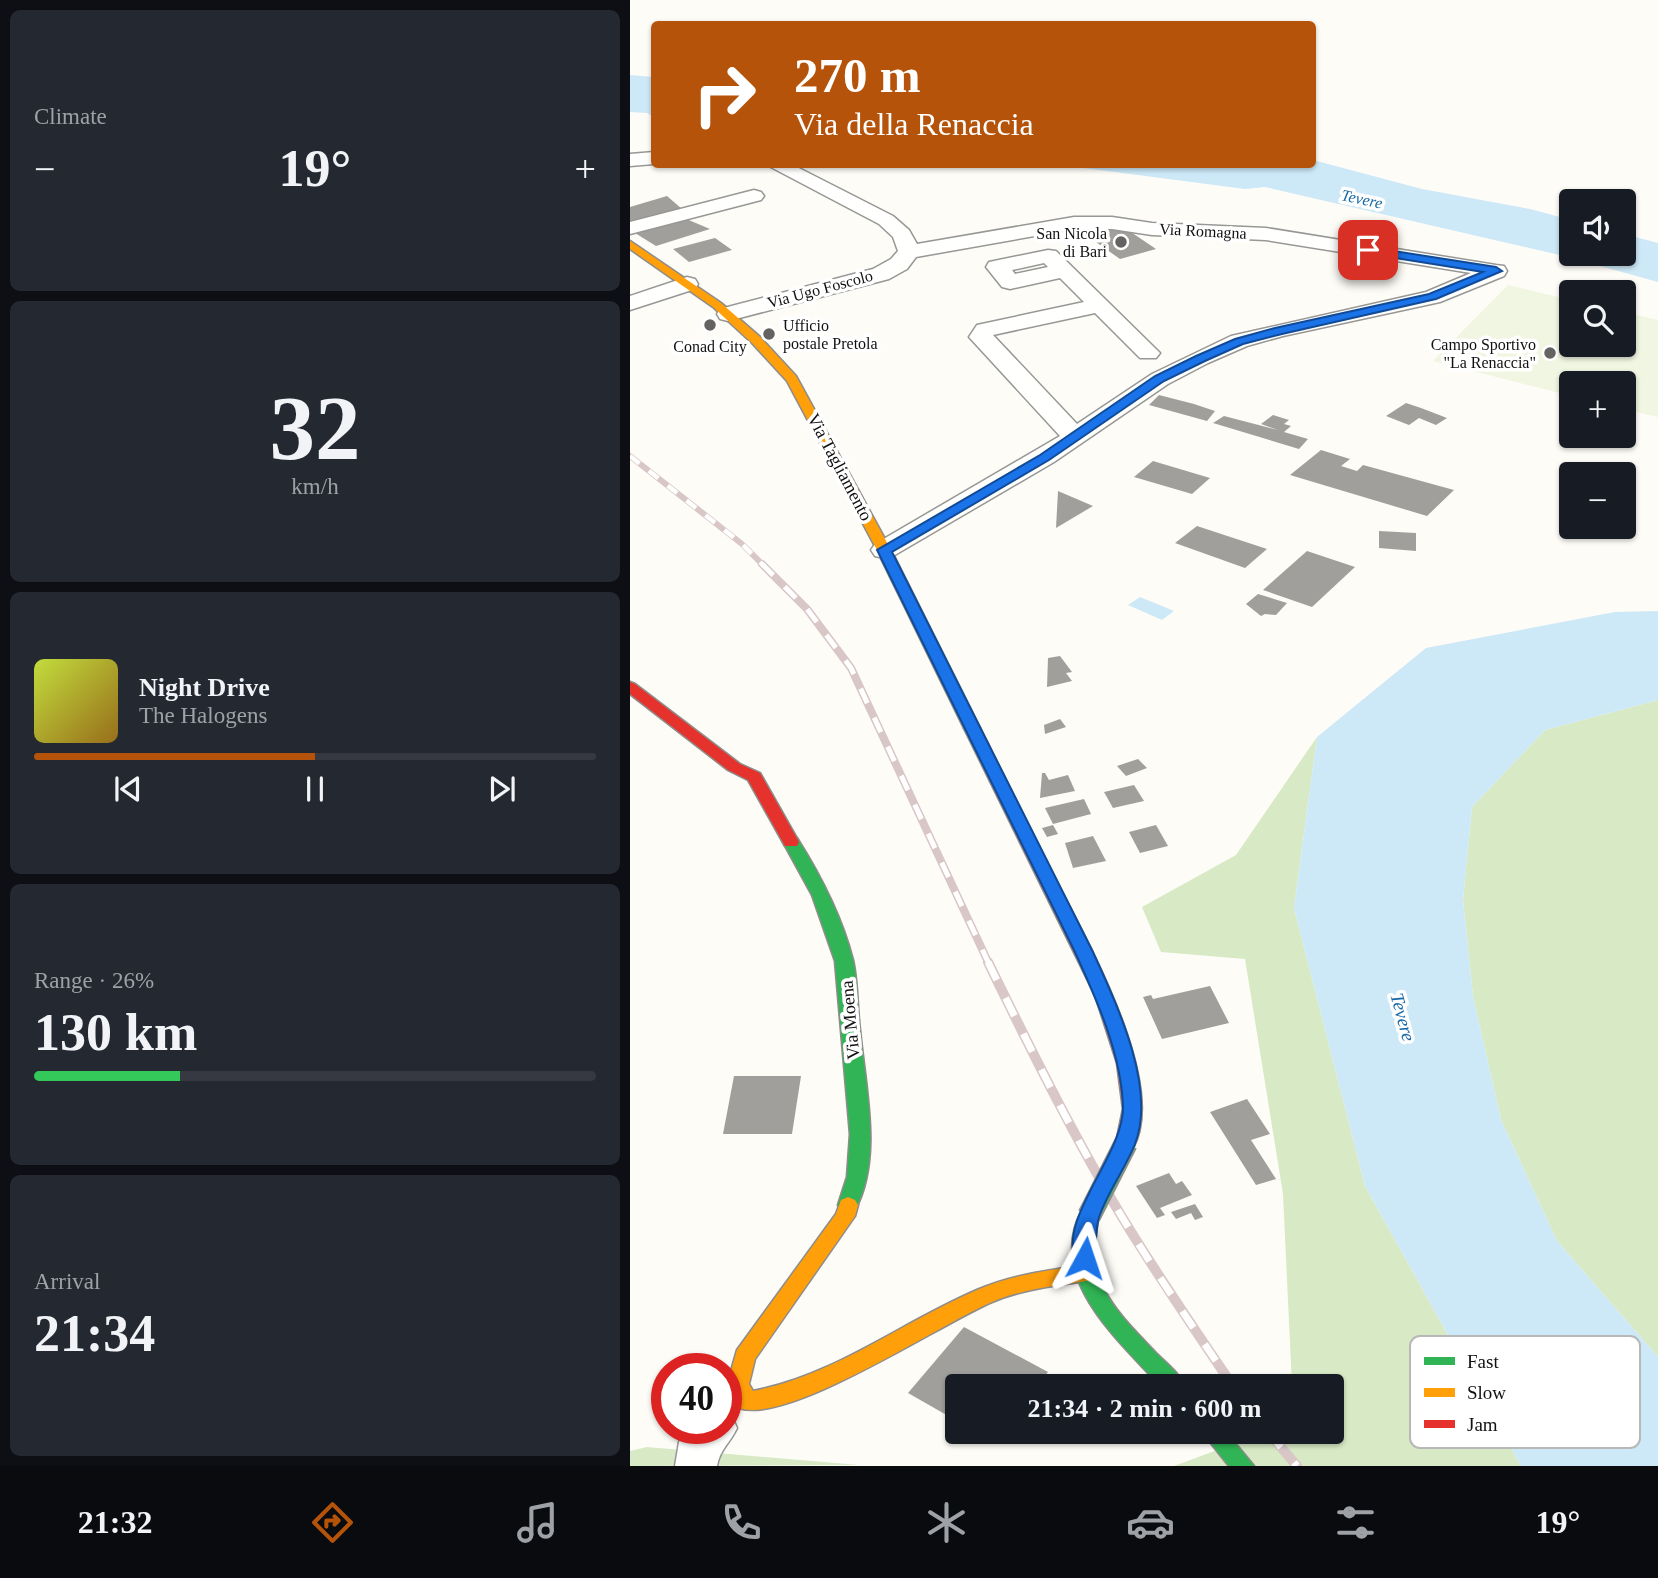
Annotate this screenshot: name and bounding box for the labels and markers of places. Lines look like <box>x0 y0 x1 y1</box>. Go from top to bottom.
pin <box>1338 220 1398 280</box>
place label: San Nicola di Bari <box>1036 225 1108 260</box>
marker: San Nicola di Bari <box>1113 234 1129 250</box>
marker: Conad City <box>702 317 718 333</box>
place label: Ufficio postale Pretola <box>783 317 878 353</box>
marker: Ufficio postale Pretola <box>761 326 777 342</box>
place label: Campo Sportivo "La Renaccia" <box>1431 336 1536 371</box>
place label: Conad City <box>673 338 747 356</box>
marker: Campo Sportivo "La Renaccia" <box>1542 345 1558 361</box>

